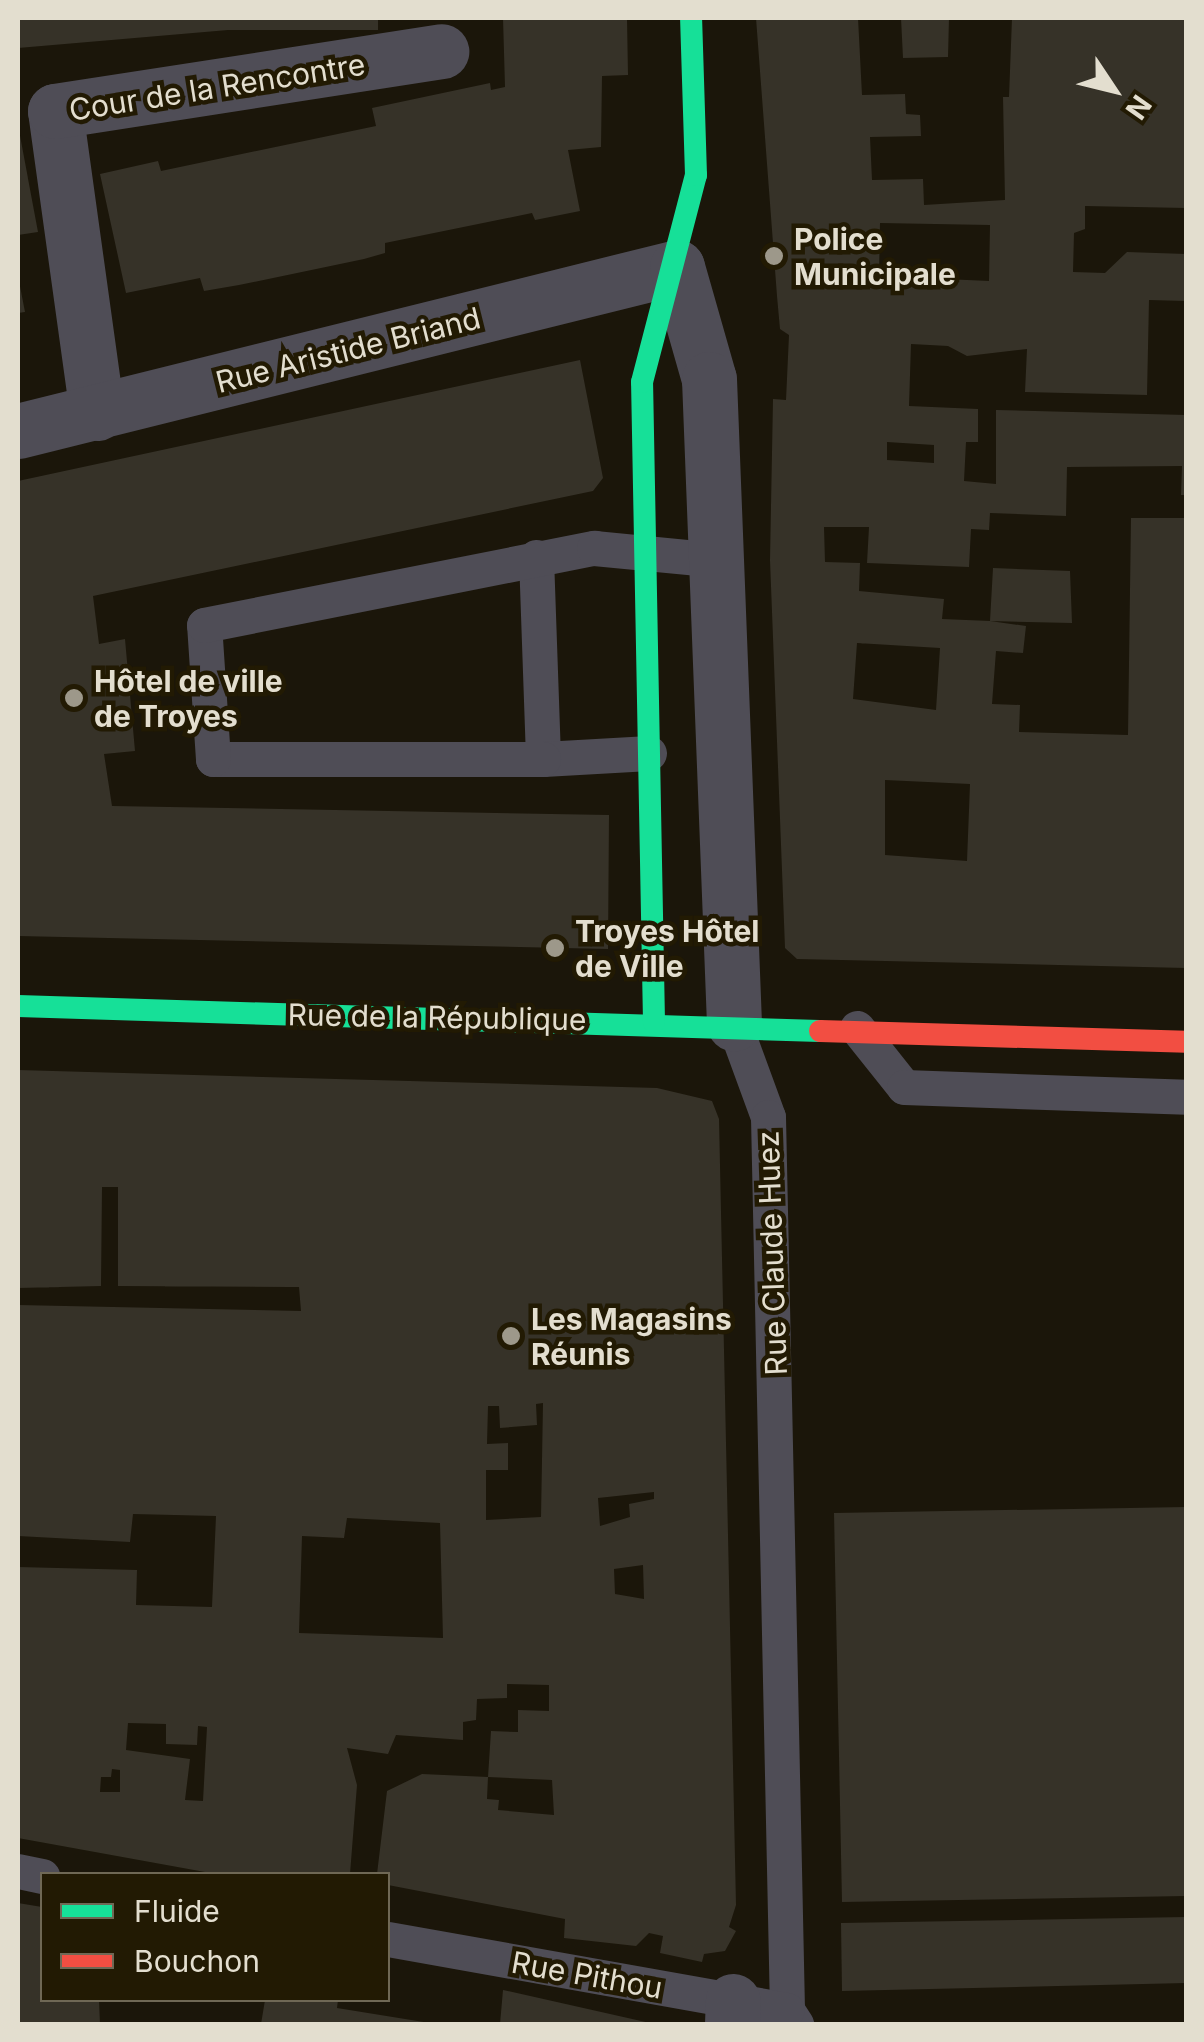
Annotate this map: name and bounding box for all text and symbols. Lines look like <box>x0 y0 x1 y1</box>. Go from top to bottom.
north arrow <box>1064 40 1164 140</box>
street label: Cour de la Rencontre <box>66 46 368 128</box>
text: N <box>1119 89 1159 126</box>
place label: Police Municipale <box>794 221 956 292</box>
marker: Police Municipale <box>763 245 785 267</box>
street label: Rue Aristide Briand <box>212 300 484 400</box>
place label: Hôtel de ville de Troyes <box>94 663 283 734</box>
marker: Hôtel de ville de Troyes <box>63 687 85 709</box>
place label: Troyes Hôtel de Ville <box>575 913 759 984</box>
marker: Troyes Hôtel de Ville <box>544 937 566 959</box>
street label: Rue de la République <box>287 996 587 1038</box>
street label: Rue Claude Huez <box>750 1130 794 1376</box>
place label: Les Magasins Réunis <box>531 1301 732 1372</box>
marker: Les Magasins Réunis <box>500 1325 522 1347</box>
legend <box>40 1872 390 2002</box>
text: Fluide <box>134 1893 220 1929</box>
text: Bouchon <box>134 1943 260 1979</box>
street label: Rue Pithou <box>509 1944 665 2006</box>

